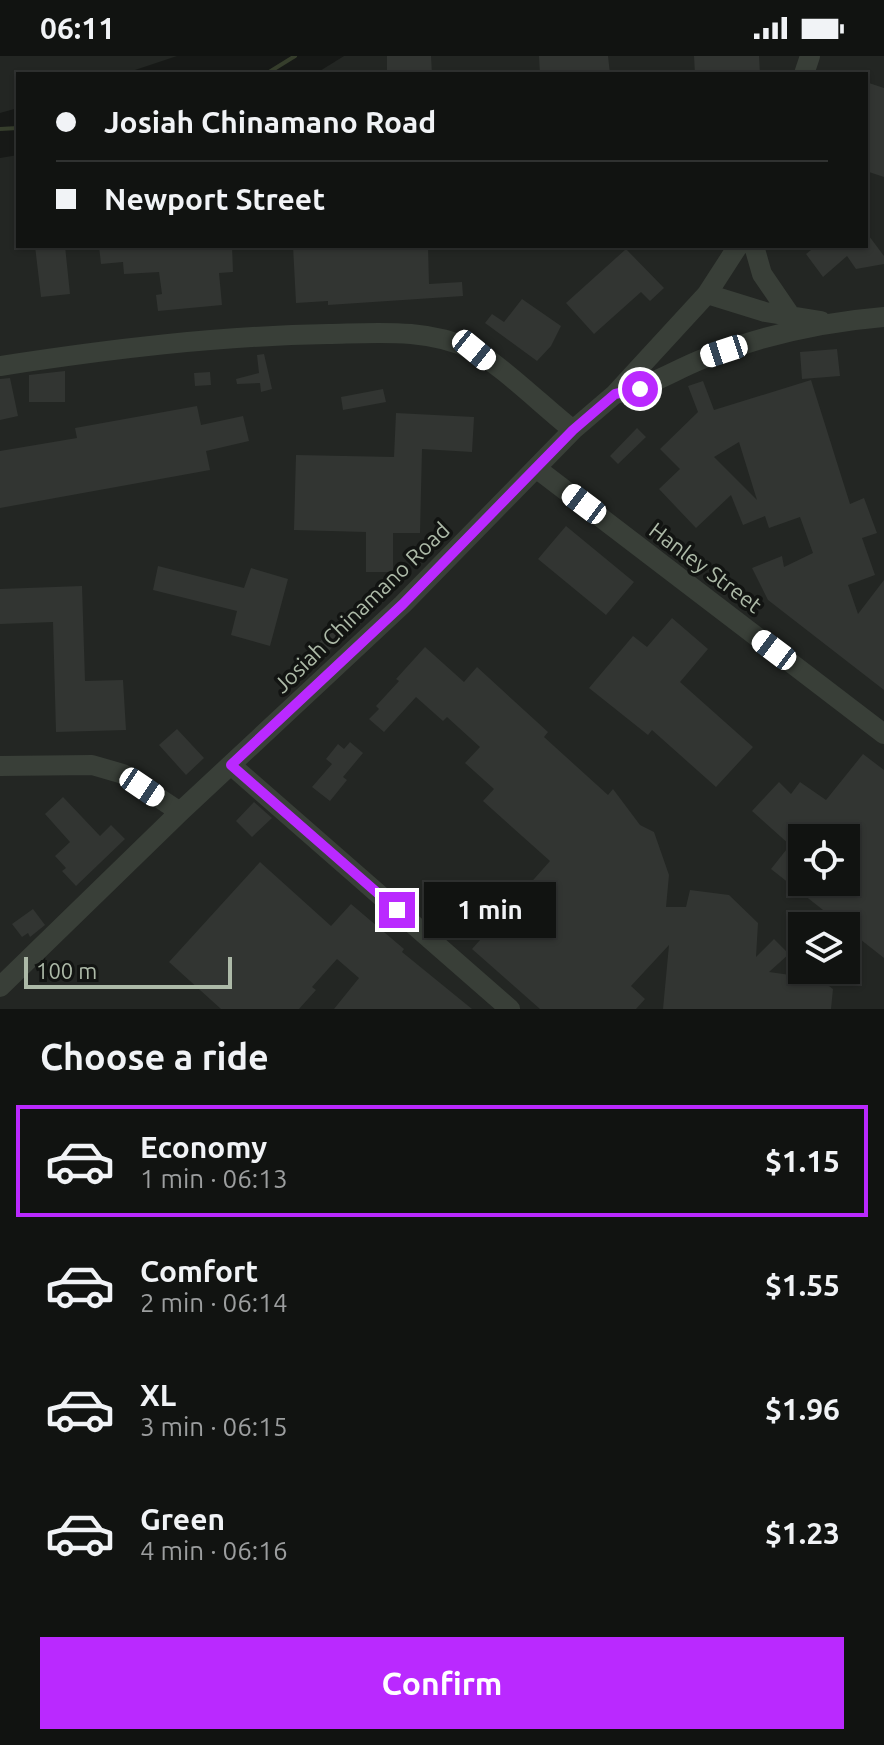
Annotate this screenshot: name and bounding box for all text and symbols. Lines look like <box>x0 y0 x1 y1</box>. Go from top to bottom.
text: 06:11 <box>40 11 115 45</box>
text: Josiah Chinamano Road <box>104 105 436 139</box>
text: Newport Street <box>104 182 325 216</box>
car <box>448 326 500 374</box>
car <box>697 332 751 370</box>
route start <box>622 371 658 407</box>
car <box>558 480 610 528</box>
street label: Josiah Chinamano Road <box>268 517 454 697</box>
street label: Hanley Street <box>645 517 767 618</box>
car <box>748 626 800 674</box>
car <box>115 764 169 810</box>
map controls <box>788 824 860 984</box>
button: locate <box>788 824 860 896</box>
callout: 1 min <box>425 882 557 938</box>
route end <box>379 892 415 928</box>
text: 1 min <box>457 895 523 924</box>
button: layers <box>788 912 860 984</box>
scale bar <box>24 953 232 989</box>
text: 100 m <box>36 958 97 983</box>
text: Choose a ride <box>40 1036 269 1077</box>
icon: car <box>44 1125 116 1197</box>
text: Economy <box>140 1130 267 1164</box>
text: $1.15 <box>765 1144 840 1178</box>
text: 1 min · 06:13 <box>140 1164 288 1193</box>
icon: car <box>44 1249 116 1321</box>
text: Comfort <box>140 1254 258 1288</box>
text: $1.55 <box>765 1268 840 1302</box>
text: 2 min · 06:14 <box>140 1288 288 1317</box>
icon: car <box>44 1373 116 1445</box>
text: XL <box>140 1378 176 1412</box>
text: $1.96 <box>765 1392 840 1426</box>
text: 3 min · 06:15 <box>140 1412 288 1441</box>
icon: car <box>44 1497 116 1569</box>
text: Green <box>140 1502 225 1536</box>
text: $1.23 <box>765 1516 840 1550</box>
text: 4 min · 06:16 <box>140 1536 288 1565</box>
button: Confirm <box>40 1637 844 1729</box>

